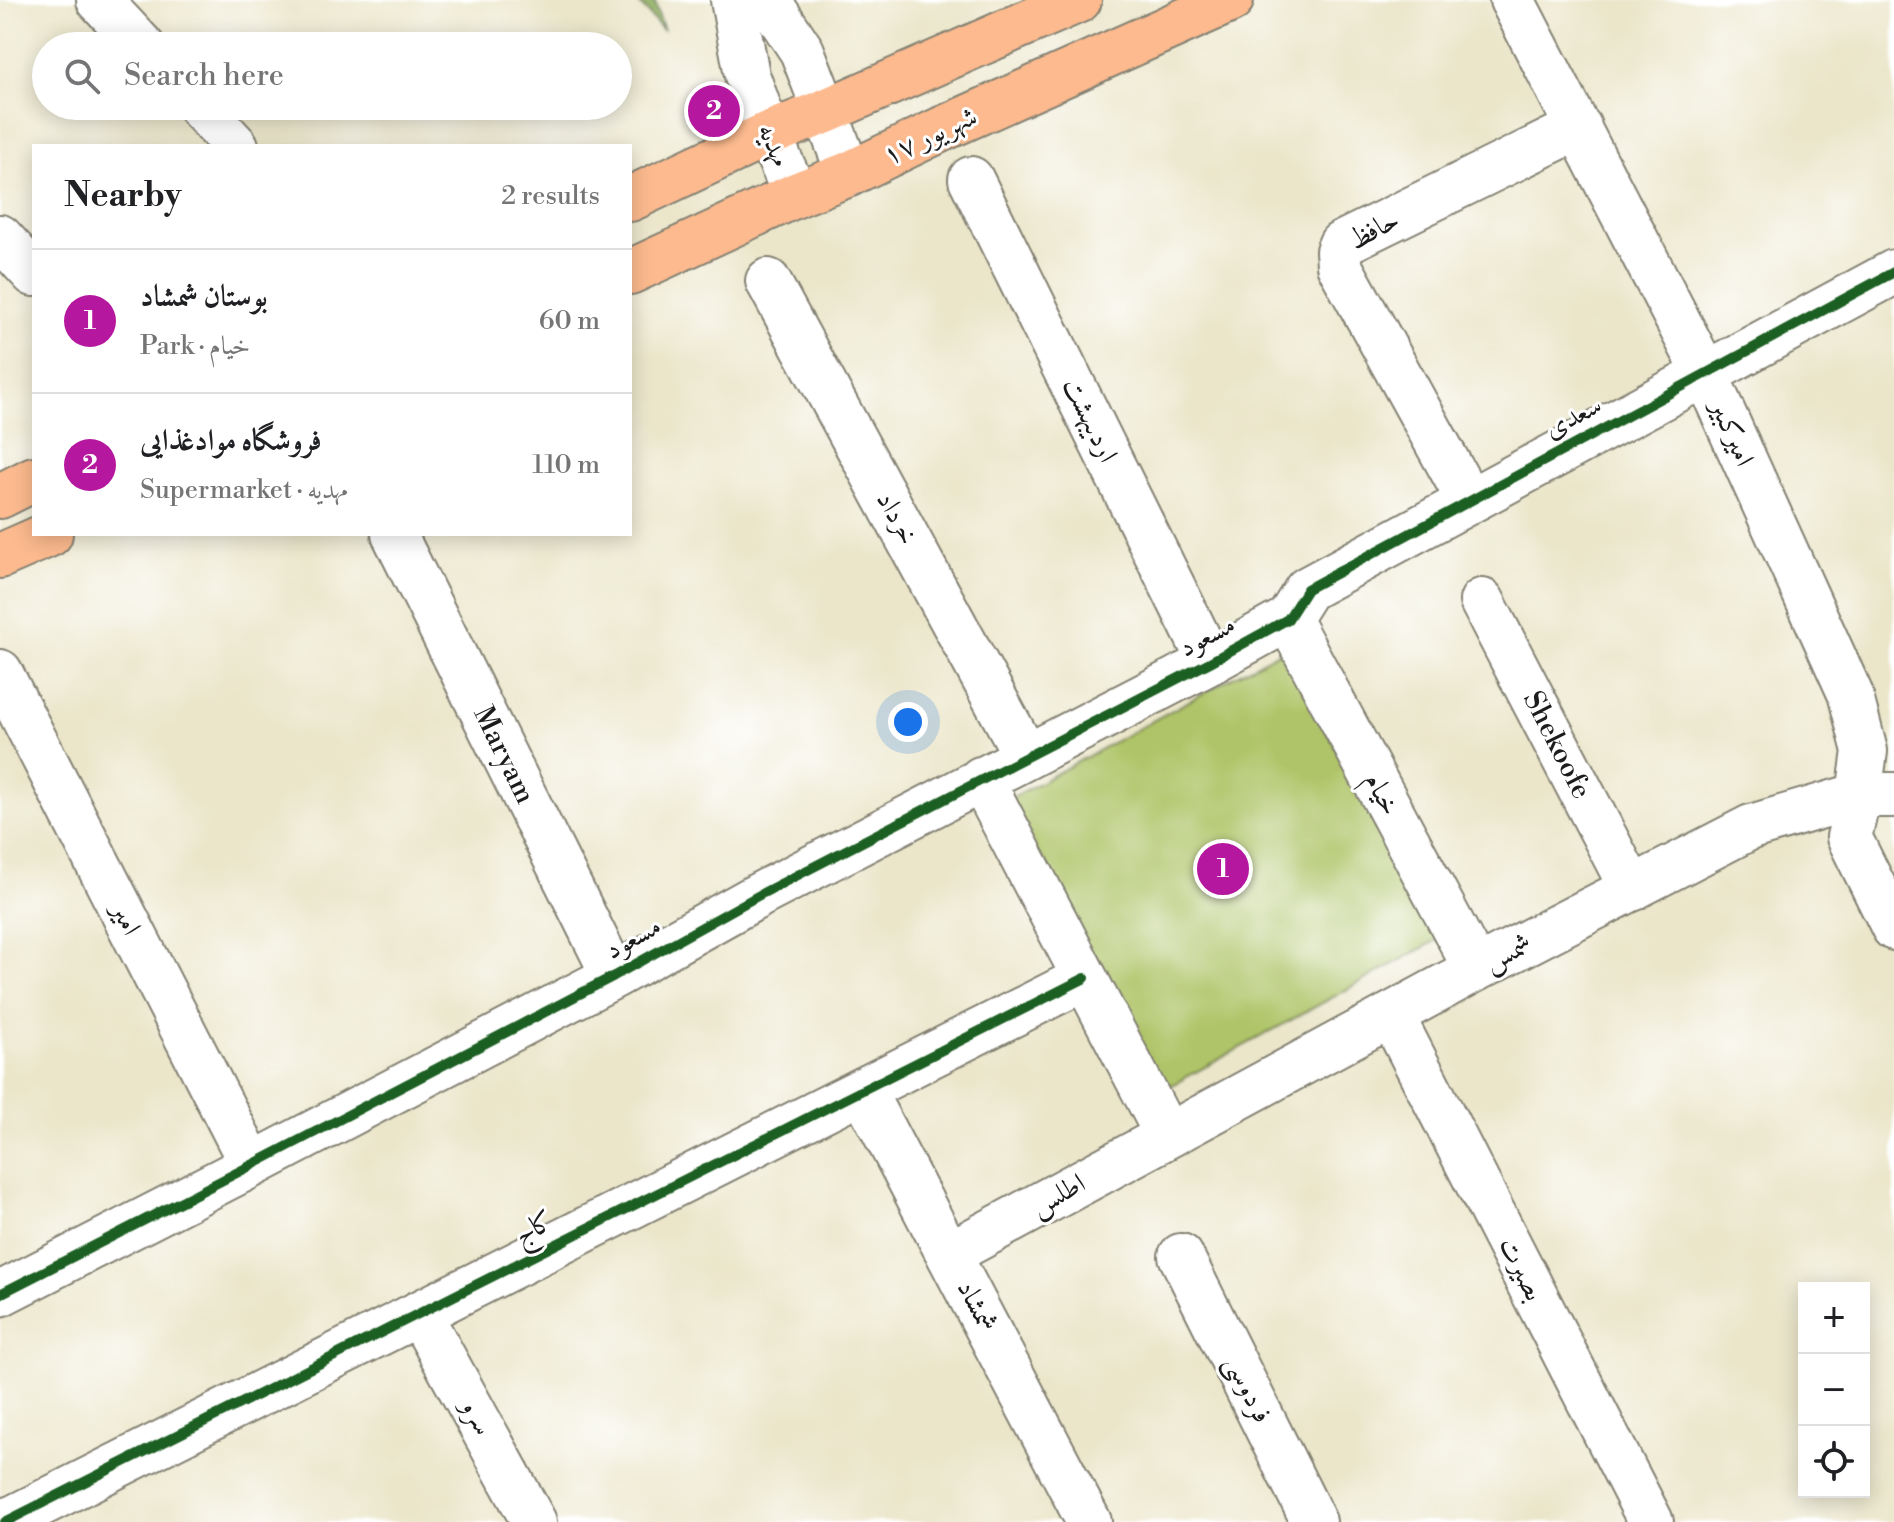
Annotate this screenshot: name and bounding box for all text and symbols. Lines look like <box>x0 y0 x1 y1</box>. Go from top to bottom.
search box <box>32 32 632 120</box>
icon: search <box>60 54 104 98</box>
text: Search here <box>124 57 284 95</box>
pin: 2 <box>688 81 740 141</box>
street label: ۱۷ شهریور <box>877 99 983 173</box>
street label: مهدیه <box>749 118 799 172</box>
text: Nearby <box>64 175 182 217</box>
text: 2 results <box>501 180 600 212</box>
street label: حافظ <box>1342 202 1406 258</box>
text: بوستان شمشاد <box>140 278 268 316</box>
text: 1 <box>84 305 96 337</box>
text: 60 m <box>539 305 600 337</box>
text: Park · خیام <box>140 330 250 362</box>
street label: اردیبهشت <box>1055 372 1125 468</box>
street label: سعدی <box>1538 387 1608 447</box>
street label: امیرکبیر <box>1701 392 1762 472</box>
text: فروشگاه موادغذایی <box>140 422 322 460</box>
text: 2 <box>82 449 98 481</box>
text: 110 m <box>532 449 600 481</box>
text: Supermarket · مهدیه <box>140 474 348 506</box>
street label: خرداد <box>868 485 926 551</box>
street label: مسعود <box>1173 607 1241 665</box>
street label: Shekoofe <box>1515 685 1599 805</box>
street label: Maryam <box>465 700 543 810</box>
your location <box>888 702 928 742</box>
street label: خیام <box>1351 766 1408 825</box>
pin: 1 <box>1197 839 1249 899</box>
street label: امیر <box>102 894 149 941</box>
street label: مسعود <box>599 908 667 968</box>
street label: شمس <box>1478 926 1538 980</box>
street label: اطلس <box>1024 1166 1092 1224</box>
street label: کاج <box>508 1203 563 1259</box>
street label: بصیرت <box>1490 1231 1552 1307</box>
street label: شمشاد <box>949 1274 1005 1338</box>
map controls <box>1798 1282 1870 1498</box>
button: + <box>1798 1282 1870 1354</box>
street label: فردوسی <box>1215 1349 1280 1429</box>
button: − <box>1798 1354 1870 1426</box>
street label: سرو <box>451 1390 501 1441</box>
button: locate <box>1798 1426 1870 1498</box>

